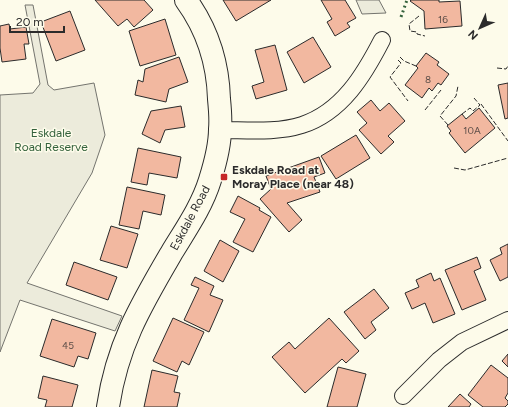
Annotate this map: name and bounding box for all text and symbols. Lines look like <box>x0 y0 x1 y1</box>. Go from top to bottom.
scale bar <box>10 8 64 34</box>
north arrow <box>460 8 500 48</box>
house number: 16 <box>438 13 448 26</box>
text: 20 m <box>16 15 44 29</box>
text: N <box>466 27 481 42</box>
house number: 8 <box>425 73 431 86</box>
house number: 10A <box>463 124 481 137</box>
park label: Eskdale Road Reserve <box>14 126 88 154</box>
place label: Eskdale Road at Moray Place (near 48) <box>232 163 354 191</box>
marker: Eskdale Road at Moray Place (near 48) <box>219 172 229 182</box>
street label: Eskdale Road <box>167 183 213 253</box>
house number: 45 <box>62 339 74 352</box>

